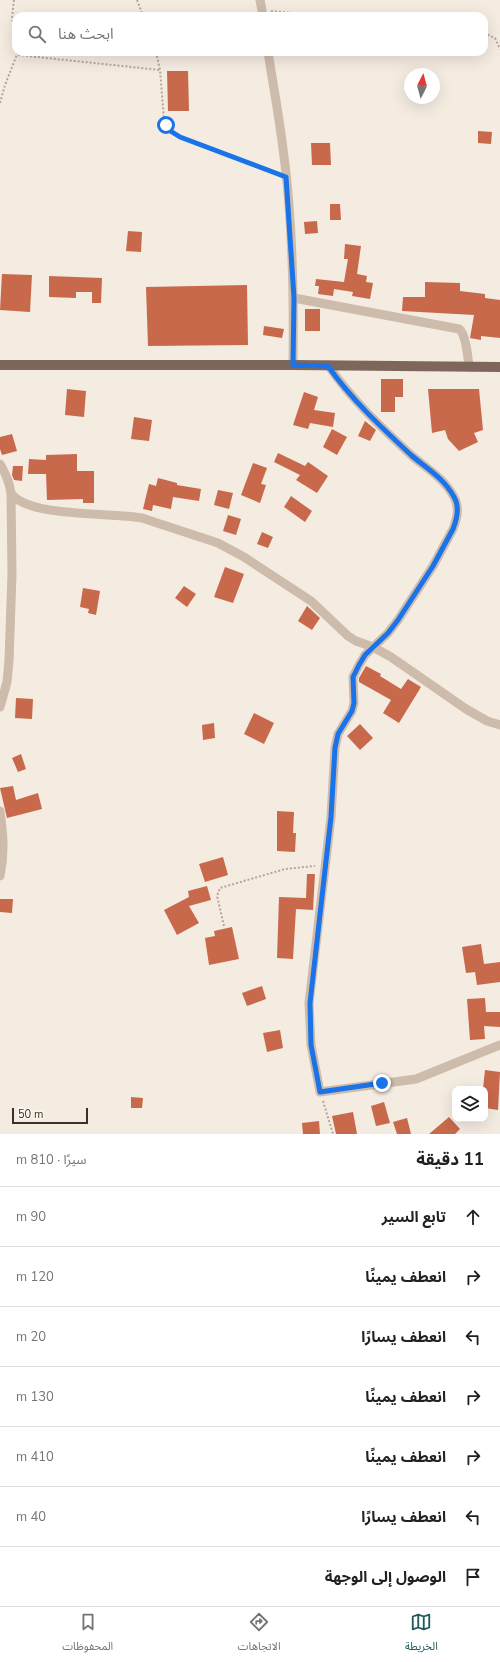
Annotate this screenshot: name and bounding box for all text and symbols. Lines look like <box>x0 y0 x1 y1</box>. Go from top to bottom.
search box <box>12 12 488 56</box>
icon: search <box>26 23 48 45</box>
text: ابحث هنا <box>58 24 114 44</box>
north arrow <box>404 68 440 104</box>
route start <box>157 116 175 134</box>
route end <box>373 1074 391 1092</box>
map controls <box>452 1086 488 1122</box>
button: layers <box>452 1086 488 1122</box>
scale bar <box>12 1106 88 1125</box>
text: 50 m <box>18 1107 43 1122</box>
text: 11 دقيقة <box>416 1148 484 1171</box>
text: سيرًا · 810 m <box>16 1151 87 1169</box>
icon: ahead <box>462 1206 484 1228</box>
text: تابع السير <box>382 1207 446 1227</box>
text: 90 m <box>16 1208 46 1226</box>
icon: right <box>462 1266 484 1288</box>
text: انعطف يمينًا <box>365 1267 446 1287</box>
text: 120 m <box>16 1268 54 1286</box>
icon: left <box>462 1326 484 1348</box>
text: انعطف يسارًا <box>361 1327 446 1347</box>
text: 20 m <box>16 1328 46 1346</box>
icon: right <box>462 1386 484 1408</box>
text: انعطف يمينًا <box>365 1387 446 1407</box>
text: 130 m <box>16 1388 54 1406</box>
icon: right <box>462 1446 484 1468</box>
text: انعطف يمينًا <box>365 1447 446 1467</box>
text: 410 m <box>16 1448 54 1466</box>
icon: left <box>462 1506 484 1528</box>
text: انعطف يسارًا <box>361 1507 446 1527</box>
text: 40 m <box>16 1508 46 1526</box>
icon: arrive <box>462 1566 484 1588</box>
text: الوصول إلى الوجهة <box>325 1567 446 1587</box>
tab: المحفوظات <box>62 1611 113 1658</box>
tab: الاتجاهات <box>238 1611 281 1658</box>
tab: الخريطة <box>405 1611 438 1658</box>

